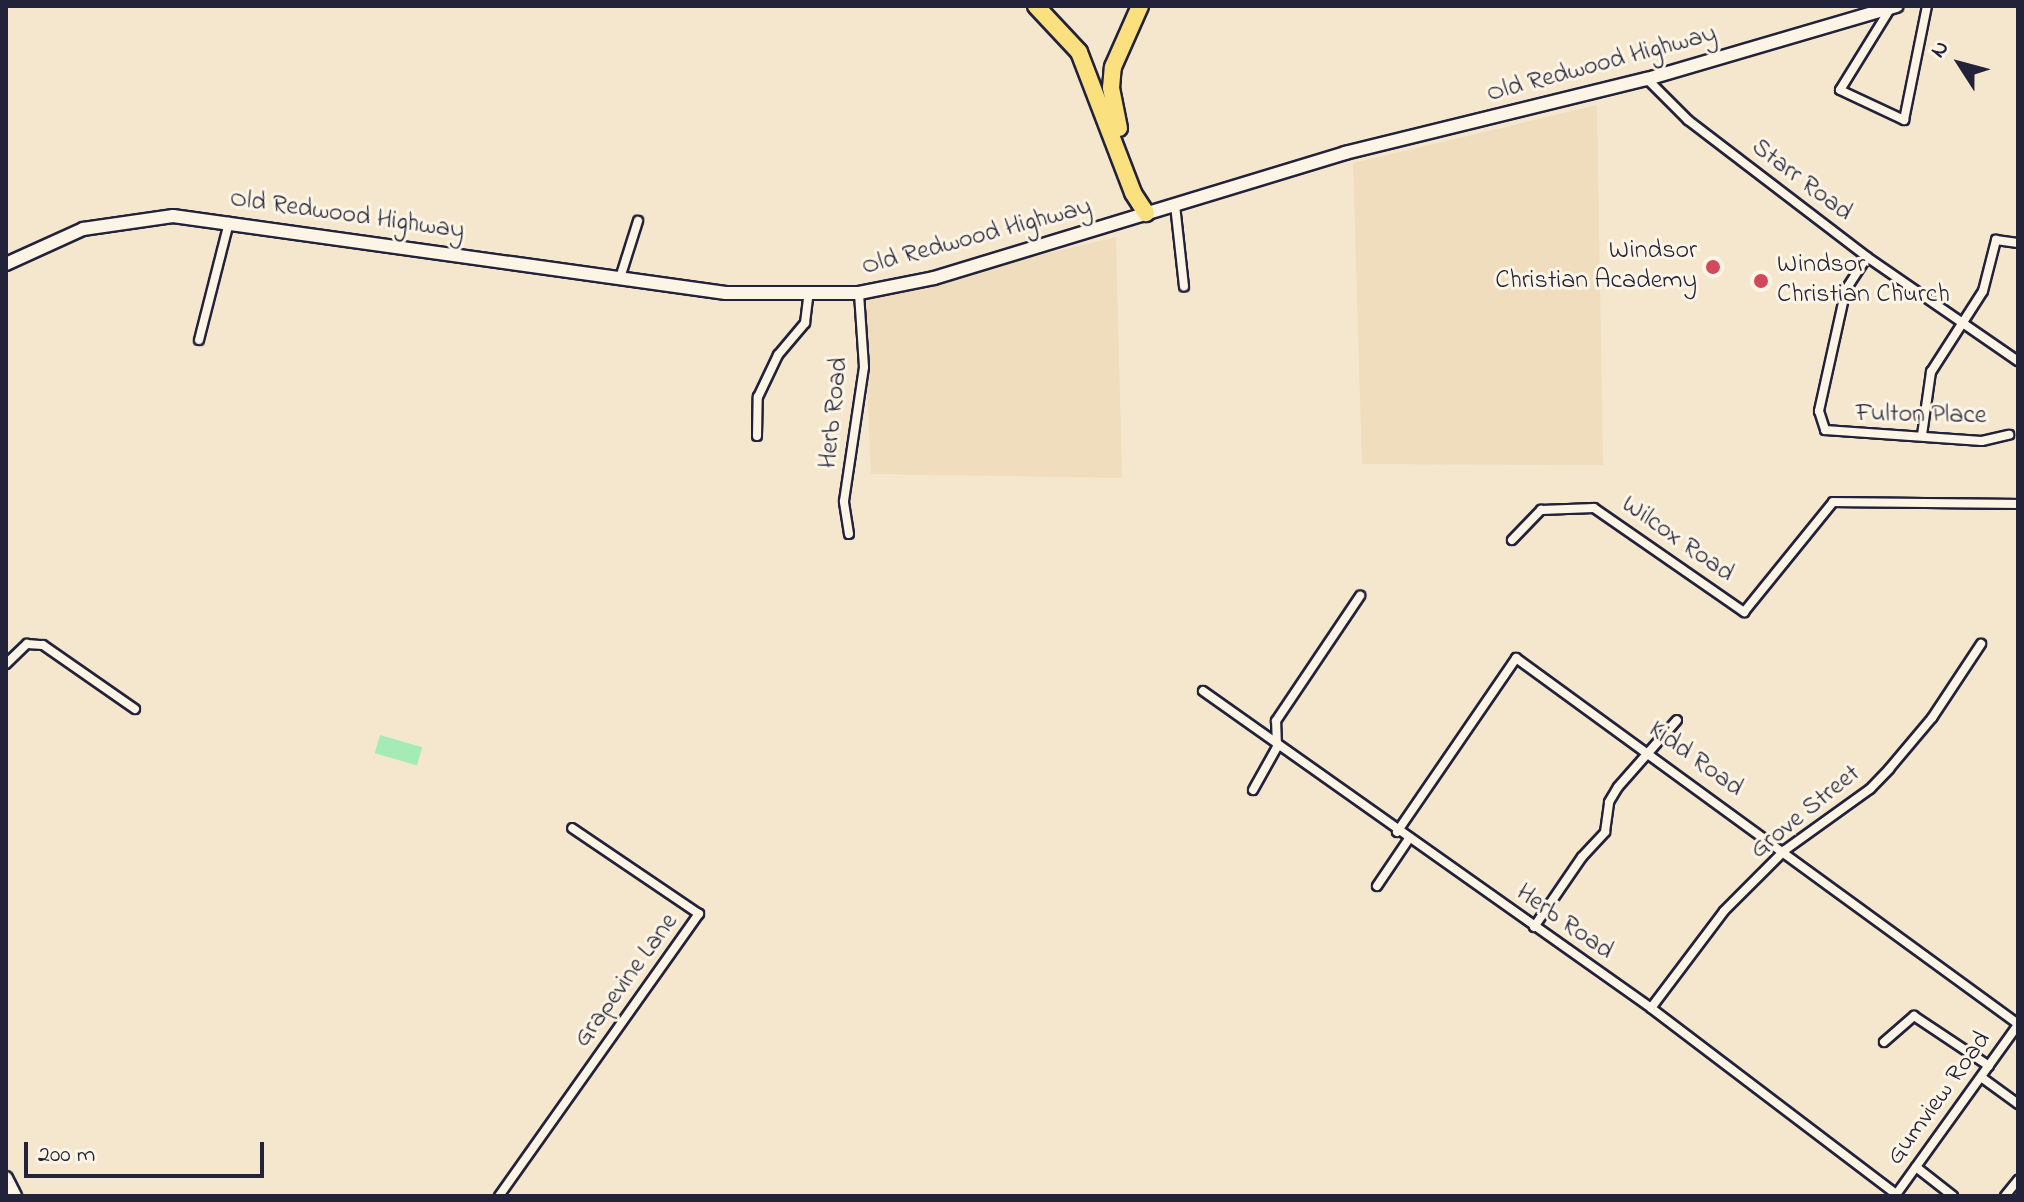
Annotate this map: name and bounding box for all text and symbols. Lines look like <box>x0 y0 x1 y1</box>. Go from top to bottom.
street label: Old Redwood Highway <box>1484 19 1720 111</box>
north arrow <box>1920 24 2000 104</box>
text: N <box>1923 34 1958 65</box>
street label: Starr Road <box>1744 133 1858 229</box>
street label: Old Redwood Highway <box>228 184 466 248</box>
street label: Old Redwood Highway <box>859 192 1095 284</box>
place label: Windsor Christian Academy <box>1495 236 1697 298</box>
place label: Windsor Christian Church <box>1777 250 1950 312</box>
marker: Windsor Christian Academy <box>1704 258 1722 276</box>
marker: Windsor Christian Church <box>1752 272 1770 290</box>
street label: Herb Road <box>814 356 856 470</box>
street label: Fulton Place <box>1855 399 1987 433</box>
street label: Wilcox Road <box>1615 490 1739 590</box>
street label: Kidd Road <box>1642 715 1748 805</box>
street label: Grove Street <box>1745 759 1867 867</box>
street label: Herb Road <box>1509 878 1619 968</box>
street label: Grapevine Lane <box>568 908 686 1054</box>
street label: Gumview Road <box>1881 1026 1999 1172</box>
scale bar <box>28 1126 268 1176</box>
text: 200 m <box>38 1138 95 1173</box>

